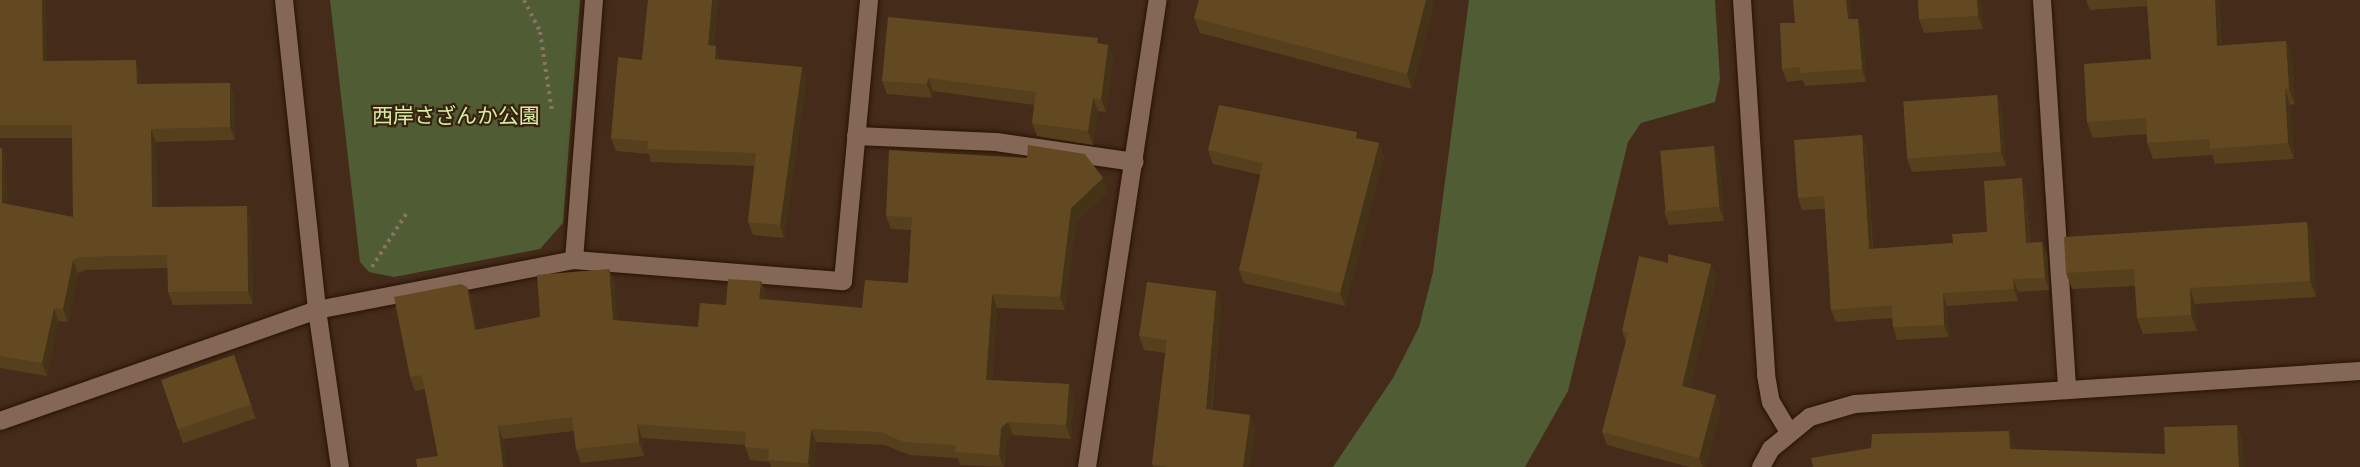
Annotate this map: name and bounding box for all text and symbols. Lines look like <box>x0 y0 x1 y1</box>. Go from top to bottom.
park label: 西岸さざんか公園 <box>372 103 540 129</box>

